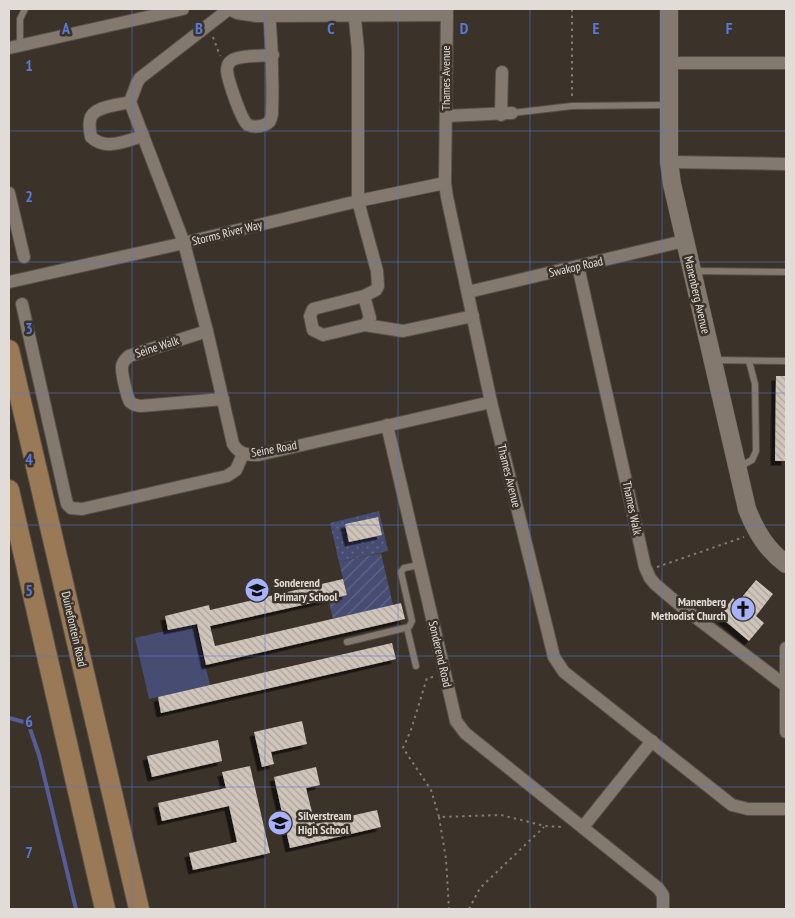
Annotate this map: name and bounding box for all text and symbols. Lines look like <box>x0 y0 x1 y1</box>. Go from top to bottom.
text: A <box>61 18 71 38</box>
text: B <box>195 18 203 38</box>
text: C <box>327 18 335 38</box>
text: D <box>460 18 469 38</box>
text: E <box>593 18 600 38</box>
text: F <box>726 18 733 38</box>
street label: Thames Avenue <box>438 46 453 110</box>
text: 1 <box>25 55 33 75</box>
text: 2 <box>25 186 33 206</box>
street label: Storms River Way <box>190 216 264 248</box>
street label: Swakop Road <box>547 253 604 280</box>
street label: Manenberg Avenue <box>681 255 714 335</box>
text: 3 <box>25 318 33 338</box>
street label: Seine Walk <box>133 332 181 361</box>
street label: Seine Road <box>250 437 298 460</box>
street label: Thames Avenue <box>494 443 525 509</box>
text: 4 <box>25 449 33 469</box>
street label: Thames Walk <box>619 480 646 536</box>
place label: Sonderend Primary School <box>274 575 338 604</box>
school or university icon: Sonderend Primary School <box>244 577 270 603</box>
text: 5 <box>25 580 33 600</box>
street label: Duinefontein Road <box>59 590 90 668</box>
place label: Manenberg Methodist Church <box>651 594 726 623</box>
church icon: Manenberg Methodist Church <box>730 596 756 622</box>
street label: Sonderend Road <box>426 619 455 688</box>
text: 6 <box>25 711 33 731</box>
place label: Silverstream High School <box>298 808 352 837</box>
school or university icon: Silverstream High School <box>267 810 293 836</box>
text: 7 <box>25 842 33 862</box>

